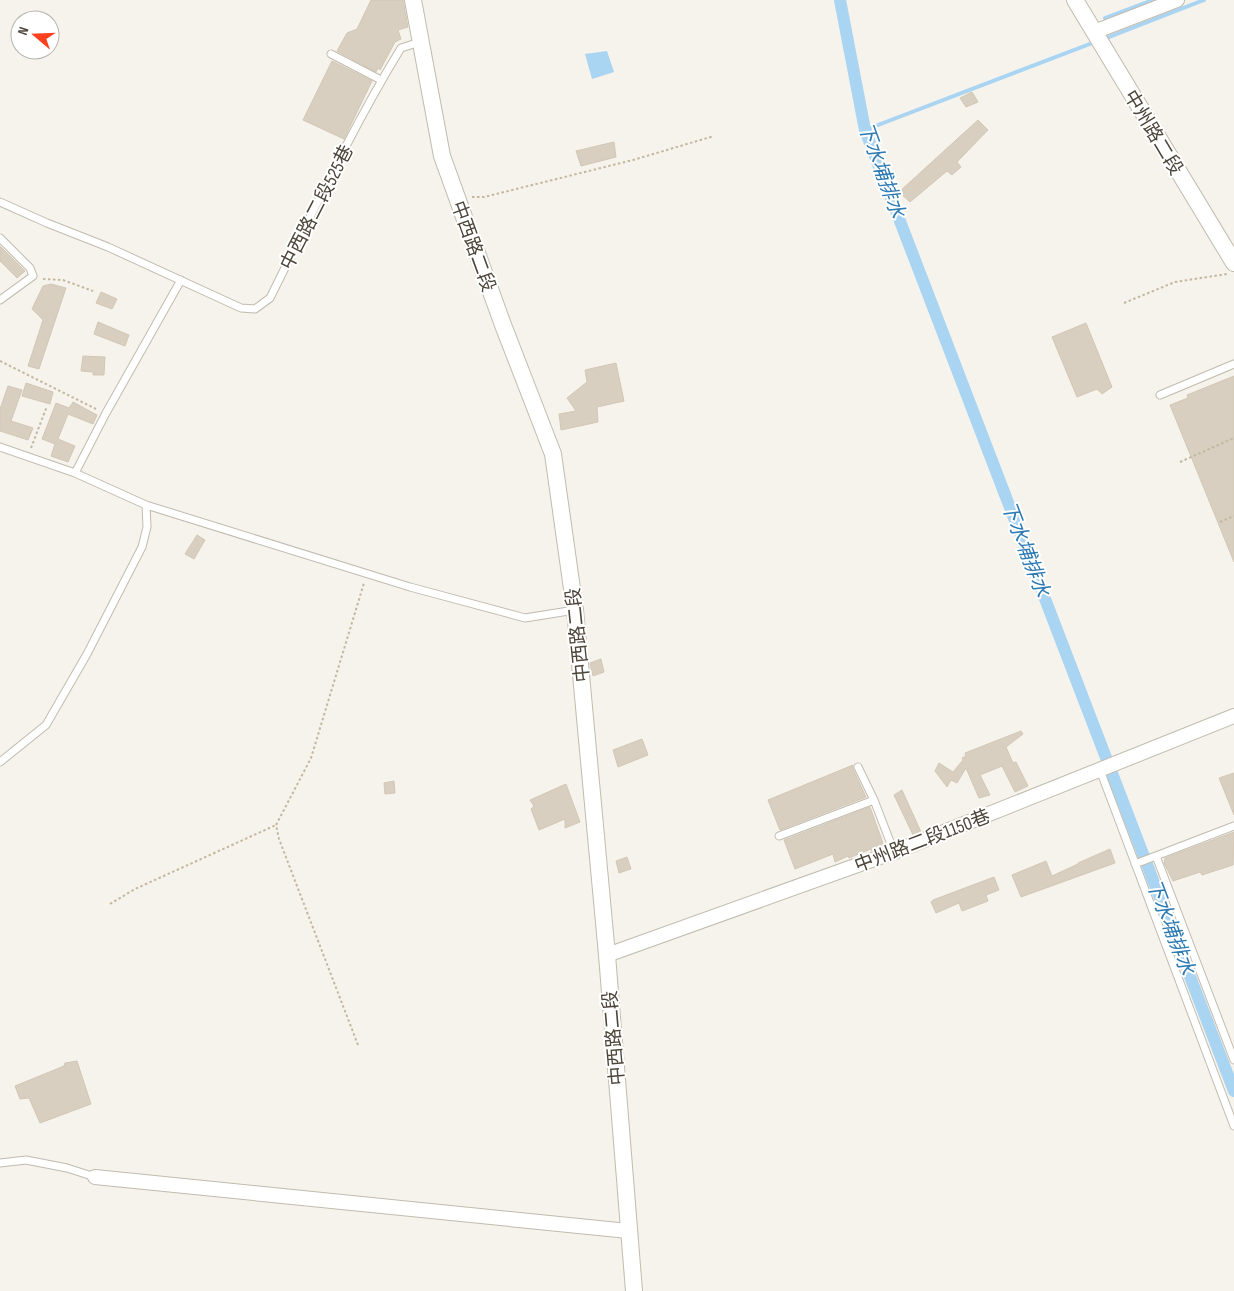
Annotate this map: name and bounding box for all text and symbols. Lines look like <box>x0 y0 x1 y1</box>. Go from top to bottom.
north arrow <box>10 10 60 60</box>
text: N <box>14 25 32 37</box>
street label: 中州路二段 <box>1118 86 1187 179</box>
water label: 下水埔排水 <box>853 119 910 222</box>
street label: 中西路二段525巷 <box>276 141 359 274</box>
street label: 中西路二段 <box>446 198 500 295</box>
water label: 下水埔排水 <box>996 498 1055 601</box>
street label: 中西路二段 <box>562 586 595 683</box>
street label: 中州路二段1150巷 <box>851 805 994 878</box>
water label: 下水埔排水 <box>1141 876 1200 979</box>
street label: 中西路二段 <box>599 990 630 1086</box>

